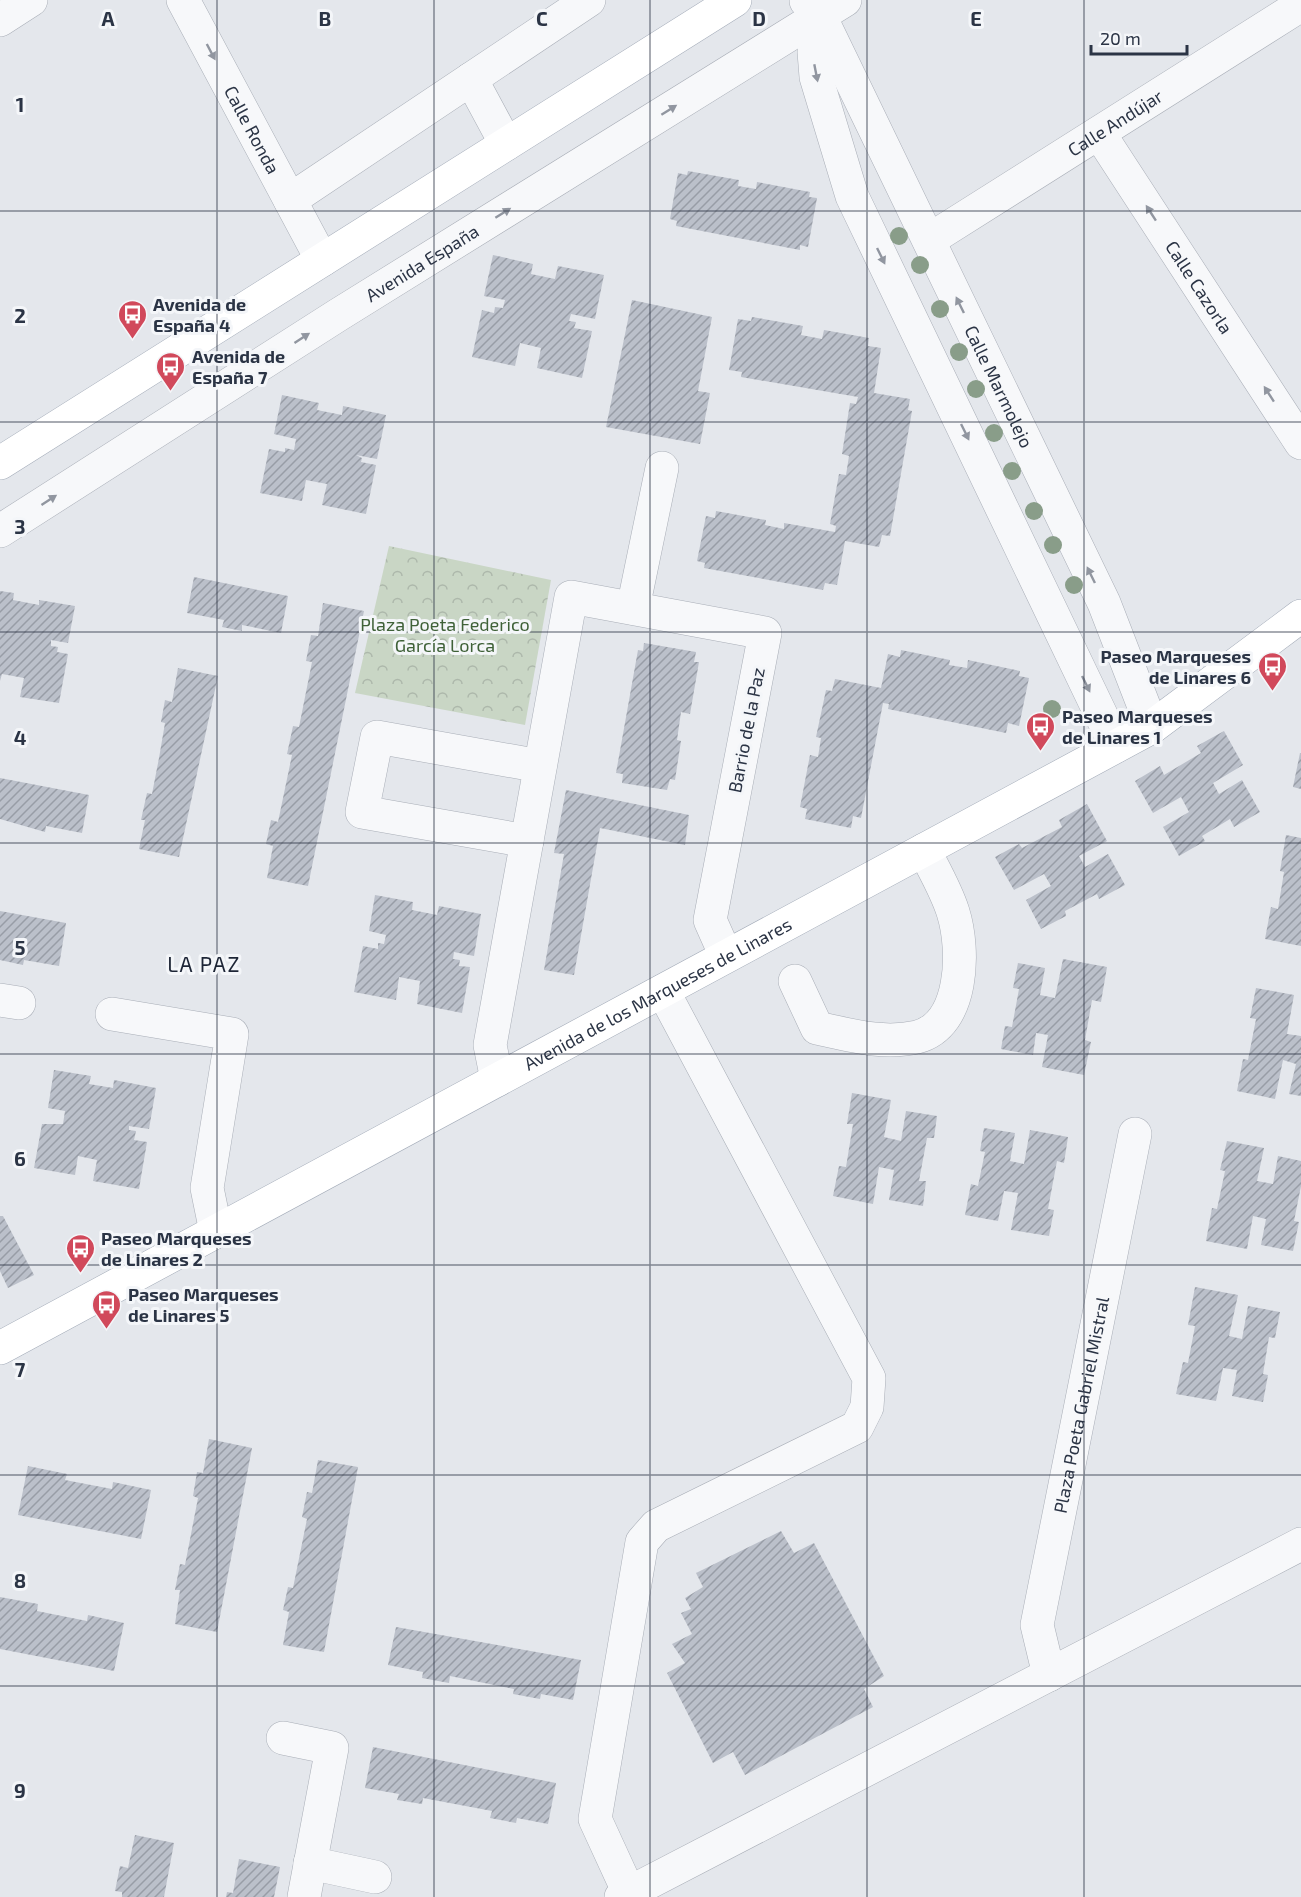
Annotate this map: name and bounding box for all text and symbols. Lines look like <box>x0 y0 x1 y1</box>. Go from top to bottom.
text: A <box>101 6 115 30</box>
text: B <box>319 6 331 30</box>
text: C <box>536 6 548 30</box>
text: D <box>752 6 766 30</box>
text: E <box>970 6 982 30</box>
scale bar <box>1091 18 1187 56</box>
text: 20 m <box>1100 27 1141 49</box>
one-way arrow <box>206 43 216 60</box>
one-way arrow <box>812 64 821 83</box>
street label: Calle Ronda <box>220 82 285 177</box>
street label: Calle Andújar <box>1063 84 1167 161</box>
text: 1 <box>16 92 24 116</box>
one-way arrow <box>661 104 677 115</box>
one-way arrow <box>1146 205 1157 221</box>
one-way arrow <box>495 207 511 218</box>
street label: Avenida España <box>361 219 483 306</box>
street label: Calle Cazorla <box>1161 237 1238 338</box>
one-way arrow <box>877 248 886 265</box>
place label: Avenida de España 4 <box>153 293 246 336</box>
one-way arrow <box>956 296 965 313</box>
bus stop icon: Avenida de España 4 <box>116 298 148 340</box>
text: 2 <box>14 303 26 327</box>
street label: Calle Marmolejo <box>960 322 1038 451</box>
one-way arrow <box>294 333 310 344</box>
place label: Avenida de España 7 <box>192 345 285 388</box>
bus stop icon: Avenida de España 7 <box>155 350 187 392</box>
one-way arrow <box>1264 386 1275 402</box>
one-way arrow <box>961 424 970 441</box>
one-way arrow <box>41 494 57 505</box>
text: 3 <box>14 514 26 538</box>
one-way arrow <box>1086 567 1095 584</box>
park label: Plaza Poeta Federico García Lorca <box>360 613 530 656</box>
place label: Paseo Marqueses de Linares 6 <box>1100 645 1251 688</box>
bus stop icon: Paseo Marqueses de Linares 6 <box>1256 650 1288 692</box>
street label: Barrio de la Paz <box>723 666 769 794</box>
one-way arrow <box>1080 675 1090 693</box>
place label: Paseo Marqueses de Linares 1 <box>1062 705 1213 748</box>
bus stop icon: Paseo Marqueses de Linares 1 <box>1025 710 1057 752</box>
text: 4 <box>14 725 27 749</box>
street label: Avenida de los Marqueses de Linares <box>520 913 795 1075</box>
text: 5 <box>14 935 26 959</box>
district label: LA PAZ <box>167 951 241 976</box>
text: 6 <box>14 1146 26 1170</box>
place label: Paseo Marqueses de Linares 2 <box>101 1227 252 1270</box>
bus stop icon: Paseo Marqueses de Linares 2 <box>64 1232 96 1274</box>
place label: Paseo Marqueses de Linares 5 <box>128 1283 279 1326</box>
bus stop icon: Paseo Marqueses de Linares 5 <box>91 1288 123 1330</box>
street label: Plaza Poeta Gabriel Mistral <box>1049 1294 1113 1515</box>
text: 7 <box>15 1357 26 1381</box>
text: 8 <box>14 1568 26 1592</box>
text: 9 <box>14 1778 26 1802</box>

